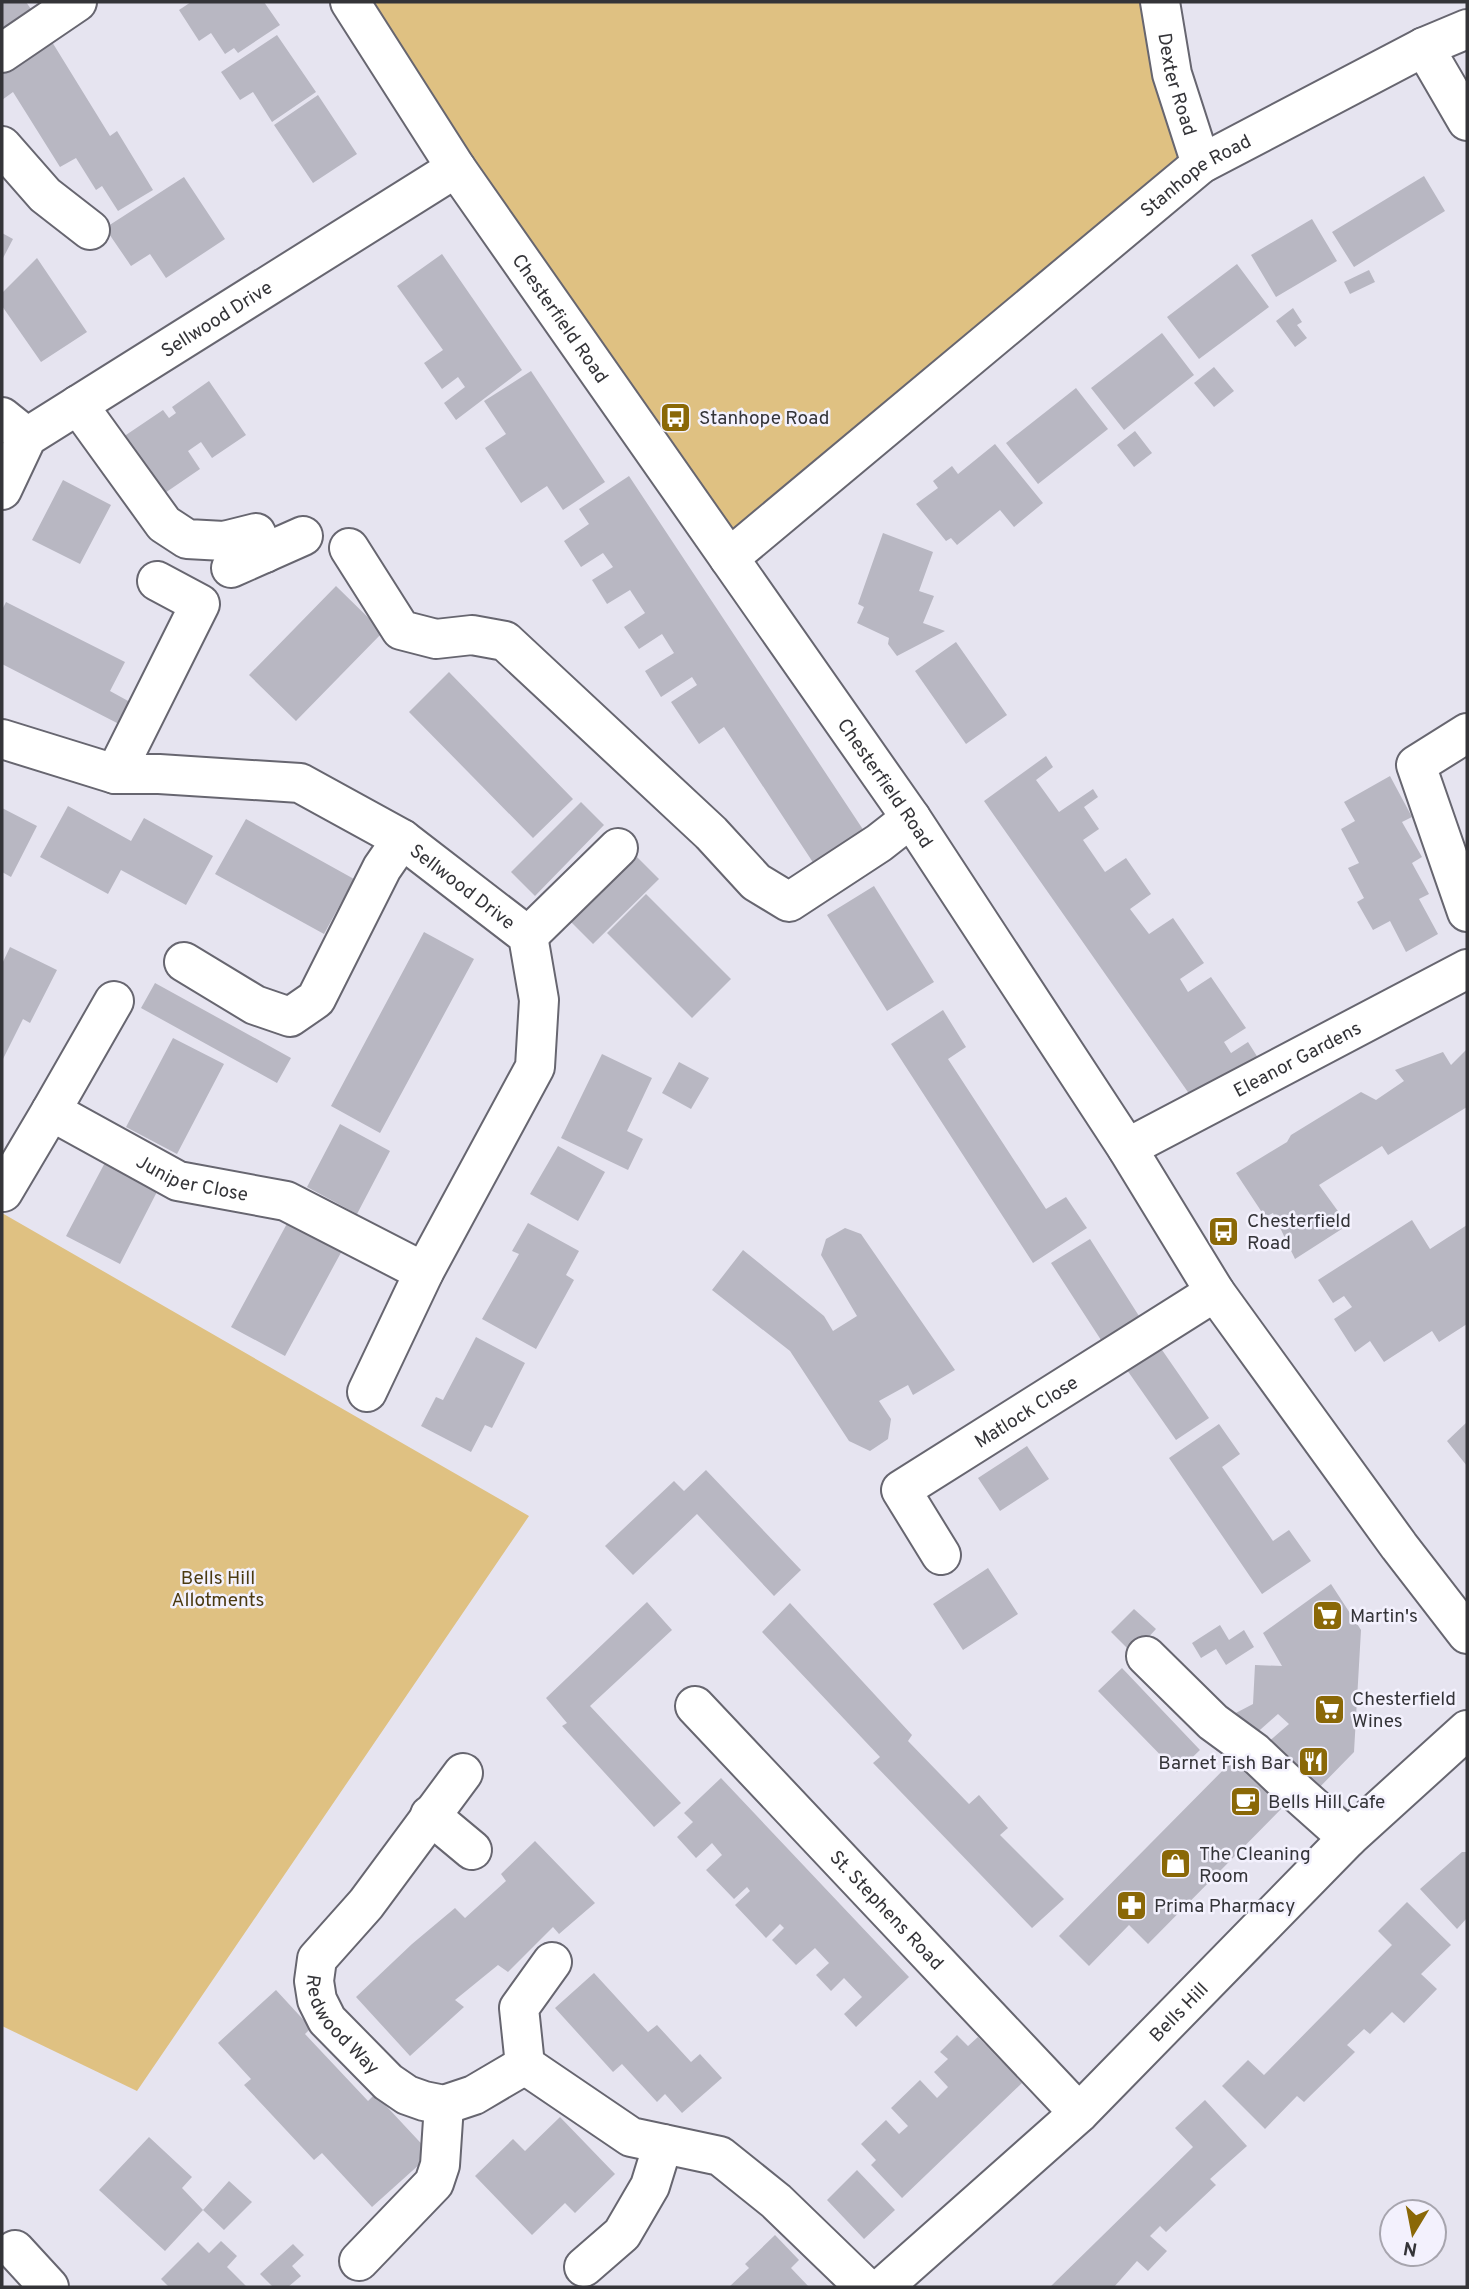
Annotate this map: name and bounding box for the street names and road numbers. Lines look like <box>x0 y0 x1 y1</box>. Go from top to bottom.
street label: Dexter Road <box>1151 31 1201 139</box>
street label: Stanhope Road <box>1136 130 1256 223</box>
street label: Chesterfield Road <box>506 250 613 388</box>
street label: Sellwood Drive <box>157 276 277 364</box>
street label: Chesterfield Road <box>831 714 937 853</box>
street label: Sellwood Drive <box>404 839 519 936</box>
street label: Eleanor Gardens <box>1230 1017 1366 1104</box>
street label: Juniper Close <box>131 1150 250 1208</box>
street label: Matlock Close <box>971 1371 1083 1455</box>
street label: St. Stephens Road <box>824 1846 948 1976</box>
street label: Redwood Way <box>299 1973 384 2080</box>
street label: Bells Hill <box>1145 1978 1214 2048</box>

